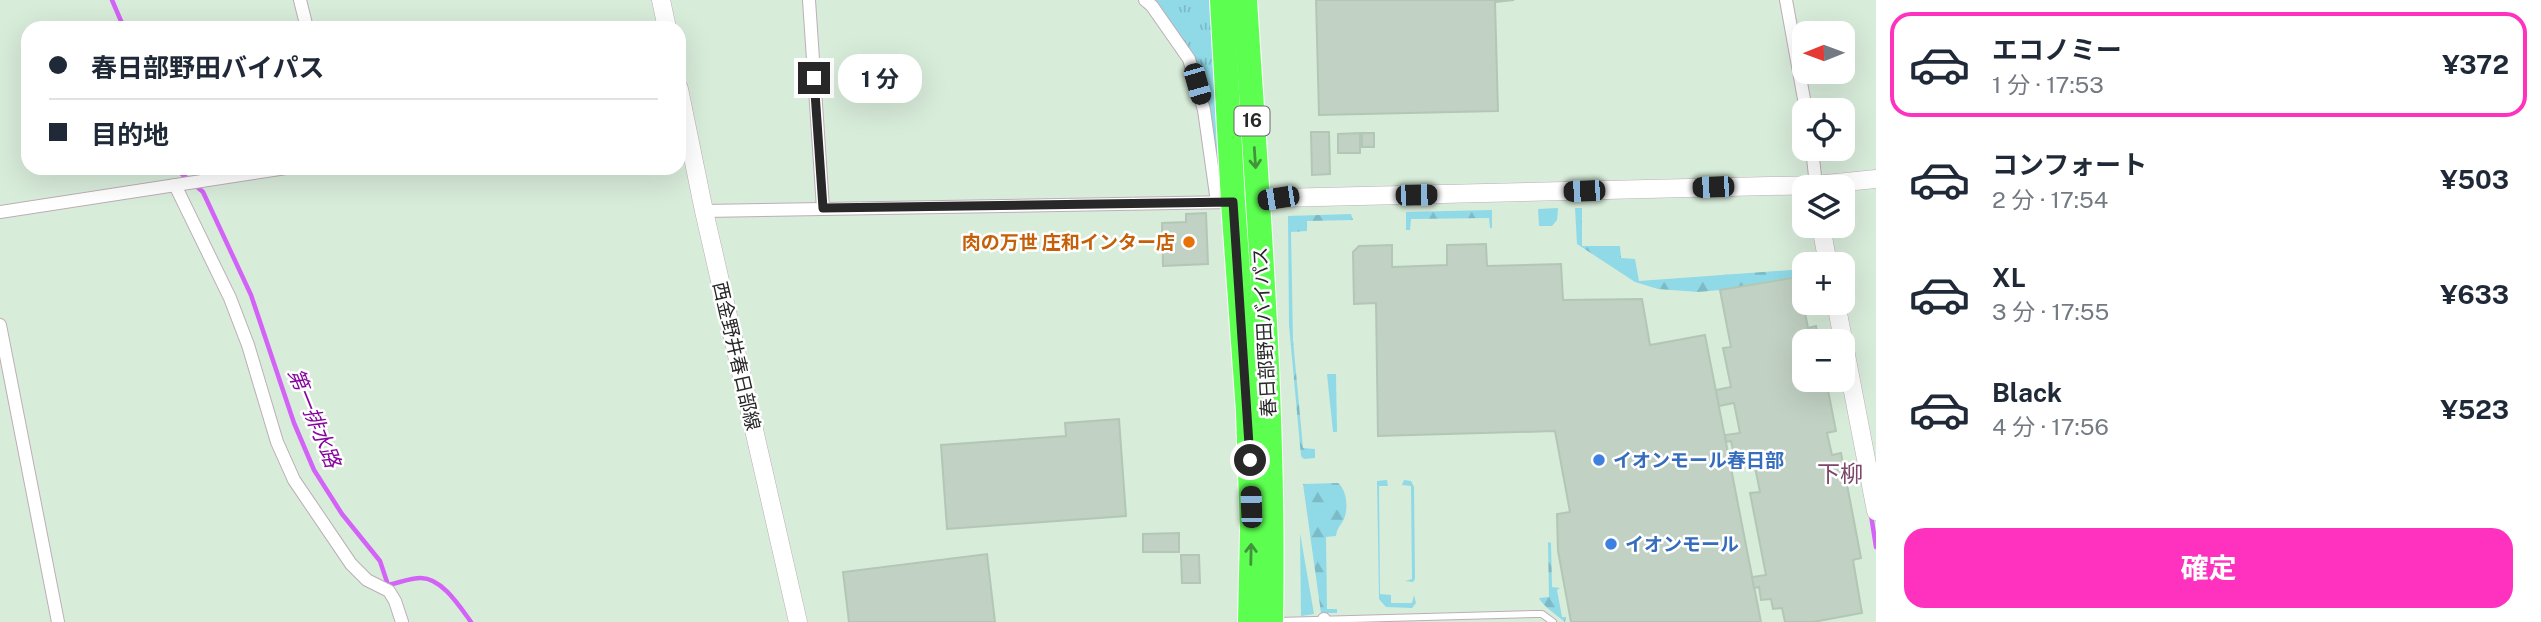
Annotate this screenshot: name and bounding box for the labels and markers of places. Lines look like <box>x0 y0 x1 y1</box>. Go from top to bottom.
place label: 肉の万世 庄和インター店 <box>962 231 1175 253</box>
marker: 肉の万世 庄和インター店 <box>1181 234 1197 250</box>
place label: イオンモール春日部 <box>1613 449 1784 471</box>
marker: イオンモール春日部 <box>1591 452 1607 468</box>
place label: イオンモール <box>1625 533 1739 555</box>
marker: イオンモール <box>1603 536 1619 552</box>

